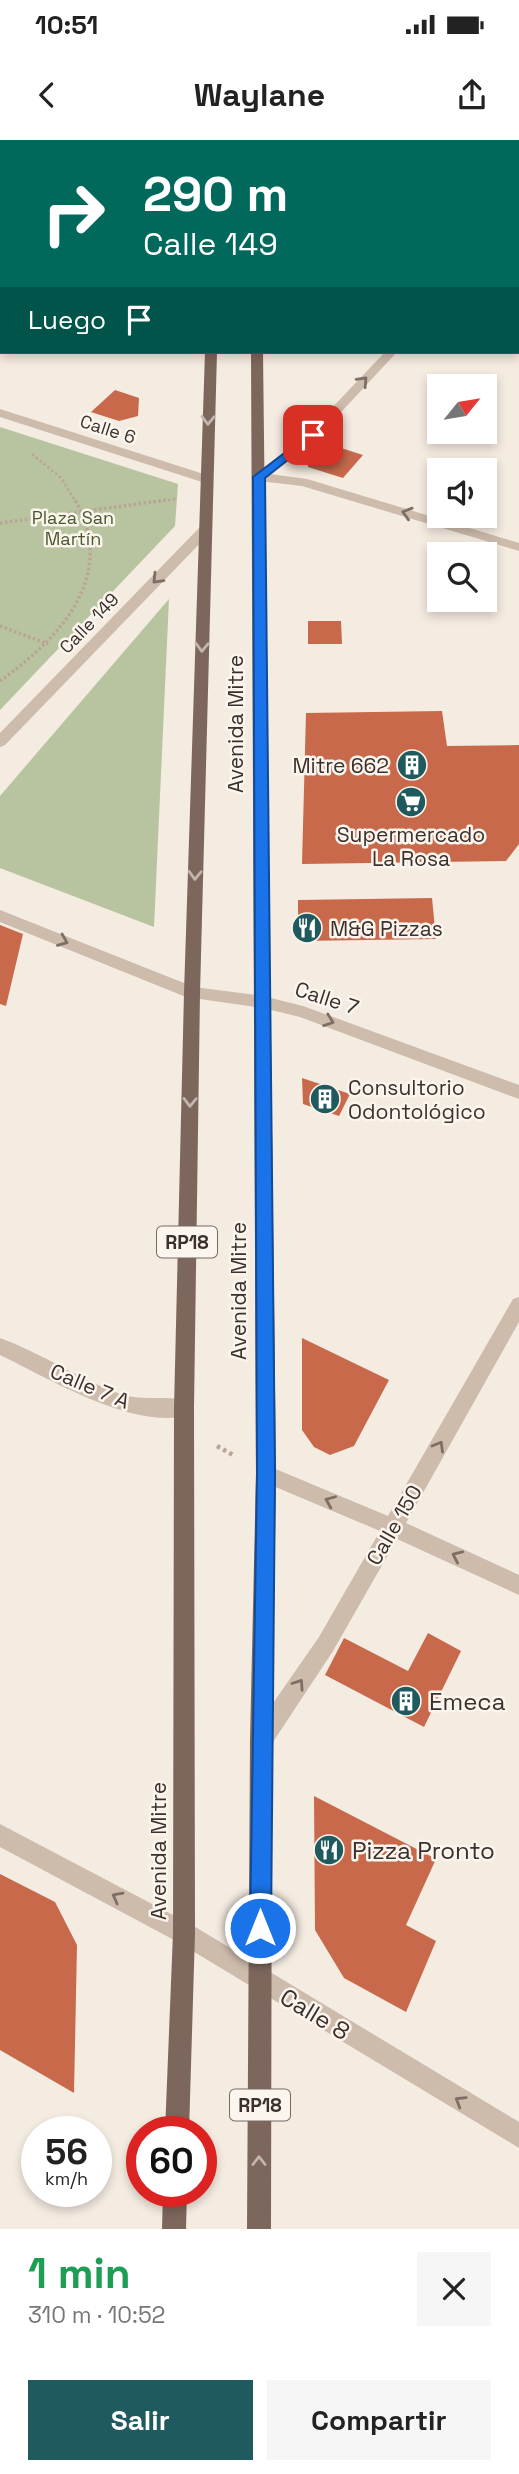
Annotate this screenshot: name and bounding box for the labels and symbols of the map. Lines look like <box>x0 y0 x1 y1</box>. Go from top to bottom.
north arrow <box>427 374 497 444</box>
one-way arrow <box>355 376 368 389</box>
pin <box>283 405 343 465</box>
street label: Calle 6 <box>77 409 139 449</box>
one-way arrow <box>201 415 216 426</box>
park label: Plaza San Martín <box>32 506 114 550</box>
one-way arrow <box>401 507 413 522</box>
one-way arrow <box>153 571 166 584</box>
street label: Calle 149 <box>54 588 124 658</box>
one-way arrow <box>194 642 209 653</box>
street label: Avenida Mitre <box>222 655 249 793</box>
building icon: Mitre 662 <box>395 748 429 782</box>
place label: Mitre 662 <box>292 752 389 779</box>
supermarket icon: Supermercado La Rosa <box>394 785 428 819</box>
place label: Supermercado La Rosa <box>337 821 485 872</box>
one-way arrow <box>188 870 203 881</box>
restaurant icon: M&G Pizzas <box>290 911 324 945</box>
place label: M&G Pizzas <box>330 915 443 942</box>
one-way arrow <box>57 933 69 947</box>
street label: Calle 7 <box>292 975 362 1021</box>
one-way arrow <box>322 1013 334 1027</box>
place label: Consultorio Odontológico <box>348 1074 486 1125</box>
building icon: Consultorio Odontológico <box>308 1082 342 1116</box>
one-way arrow <box>182 1097 197 1108</box>
street label: Avenida Mitre <box>225 1222 252 1360</box>
road number: RP18 <box>157 1226 217 1258</box>
street label: Calle 7 A <box>46 1357 134 1415</box>
one-way arrow <box>431 1441 444 1453</box>
street label: Calle 150 <box>360 1480 428 1570</box>
one-way arrow <box>325 1495 337 1509</box>
one-way arrow <box>452 1551 464 1565</box>
one-way arrow <box>291 1679 303 1692</box>
building icon: Emeca <box>389 1684 423 1718</box>
place label: Emeca <box>429 1686 506 1717</box>
street label: Avenida Mitre <box>145 1782 172 1920</box>
restaurant icon: Pizza Pronto <box>312 1833 346 1867</box>
place label: Pizza Pronto <box>352 1835 495 1866</box>
position arrow <box>223 1891 297 1965</box>
one-way arrow <box>112 1892 124 1905</box>
street label: Calle 8 <box>274 1981 356 2047</box>
road number: RP18 <box>230 2090 290 2120</box>
one-way arrow <box>455 2096 468 2109</box>
speed limit sign: 60 <box>126 2116 217 2207</box>
one-way arrow <box>252 2155 267 2166</box>

